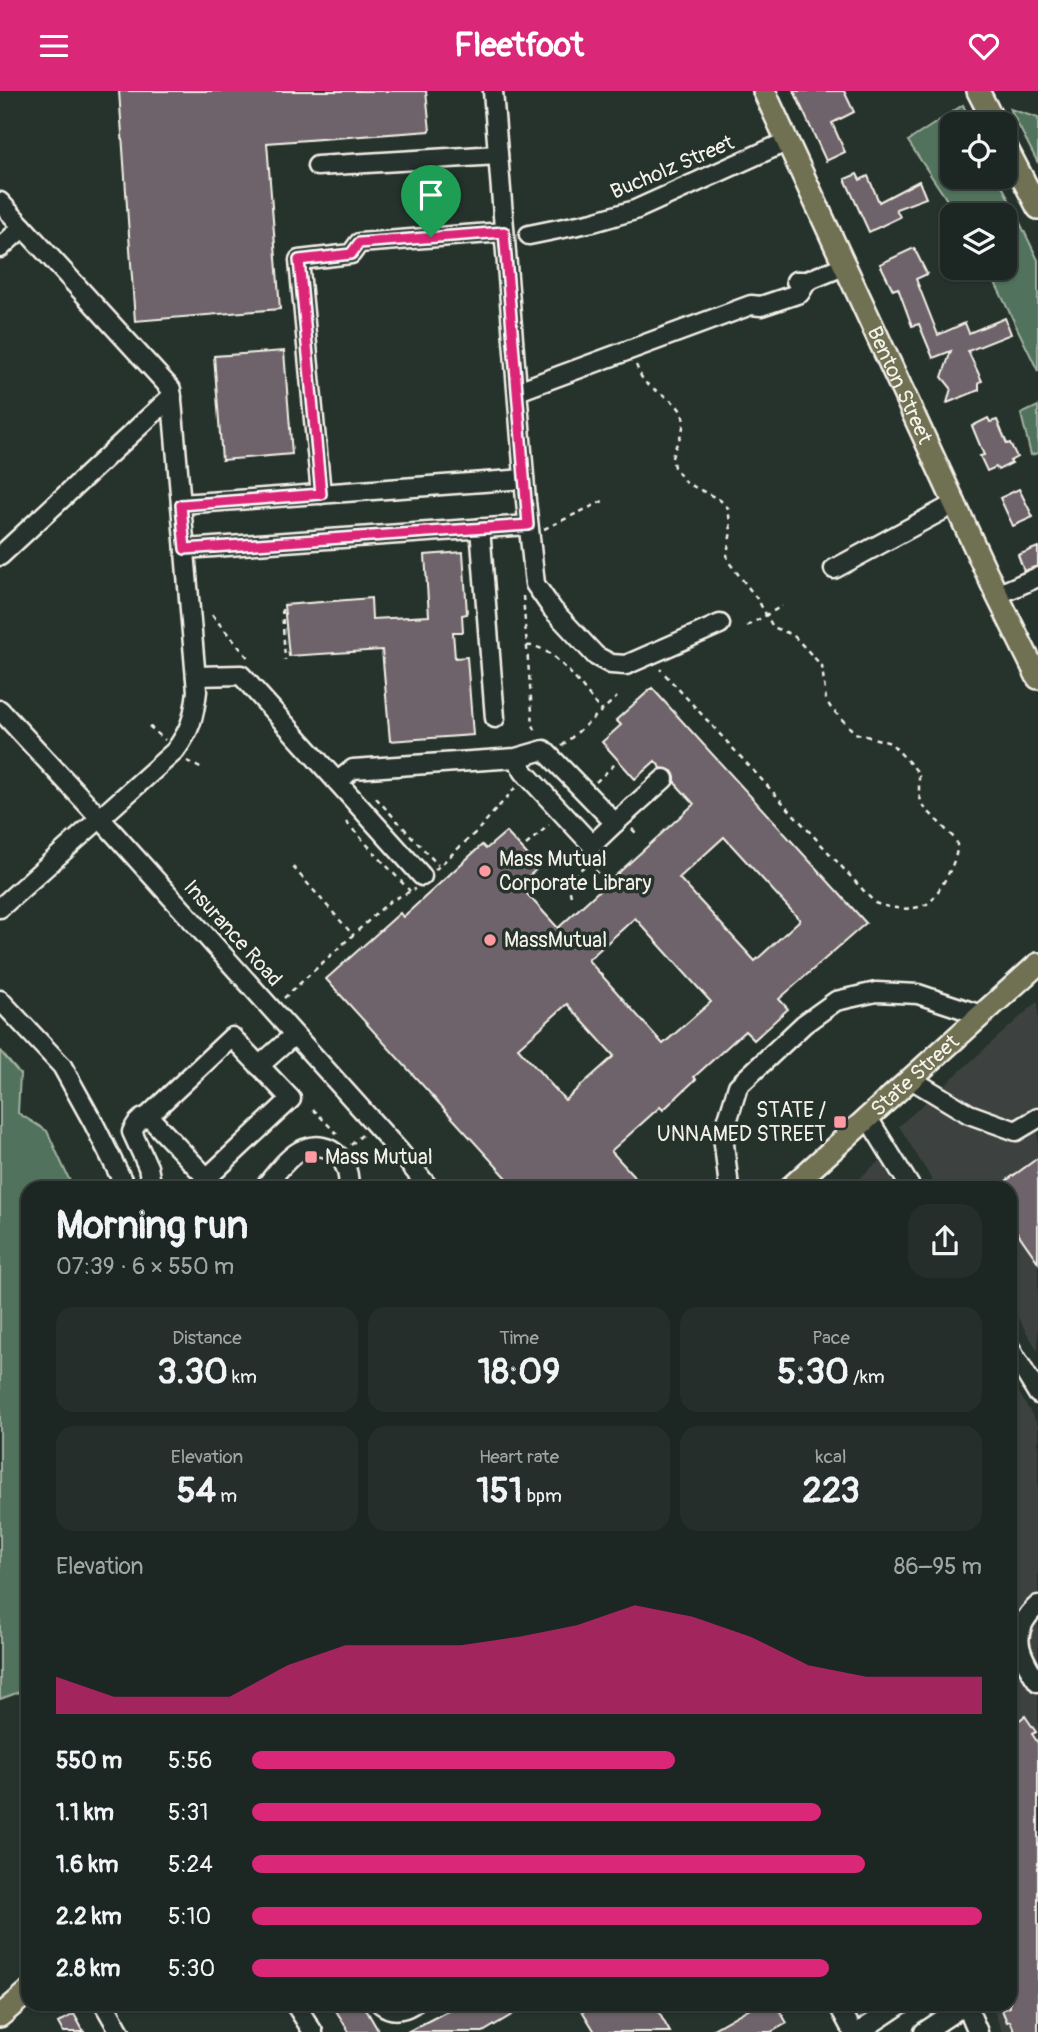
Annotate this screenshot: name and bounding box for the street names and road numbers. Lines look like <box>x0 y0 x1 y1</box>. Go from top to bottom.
street label: Bucholz Street <box>606 129 739 206</box>
street label: Benton Street <box>861 322 939 449</box>
street label: Insurance Road <box>178 874 288 992</box>
street label: State Street <box>865 1028 965 1123</box>

